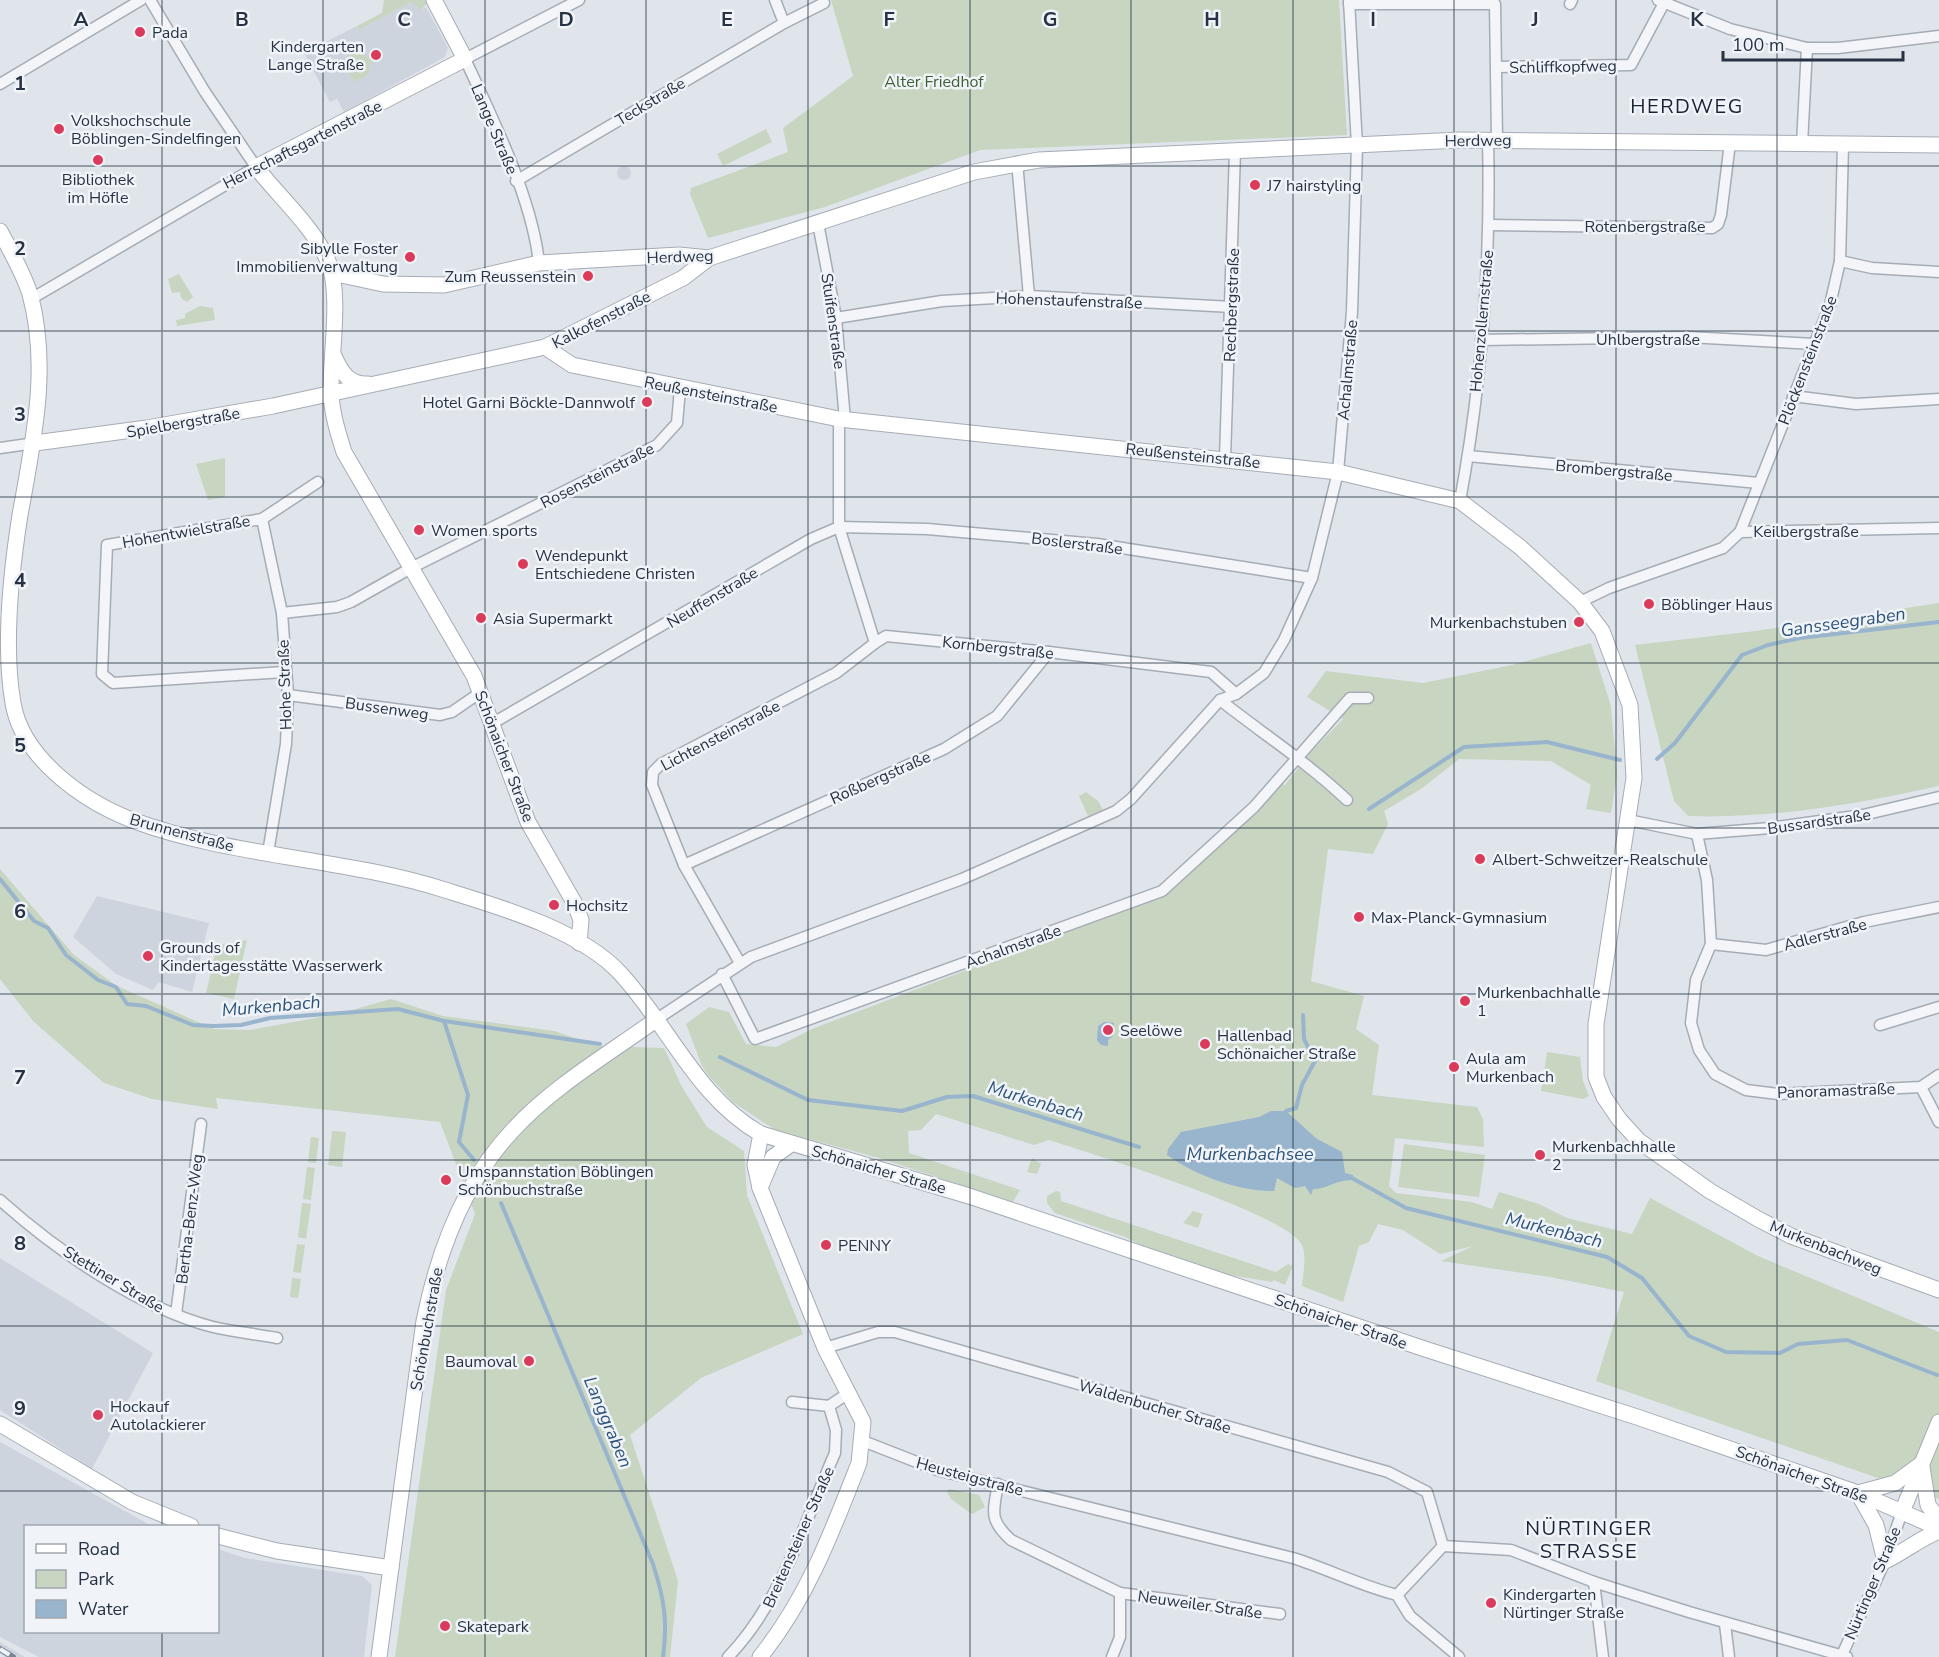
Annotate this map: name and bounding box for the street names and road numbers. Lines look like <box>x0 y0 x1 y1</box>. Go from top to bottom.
street label: Schliffkopfweg <box>1509 55 1617 79</box>
street label: Teckstraße <box>611 72 690 131</box>
street label: Lange Straße <box>465 81 523 178</box>
street label: Herrschaftsgartenstraße <box>219 95 386 195</box>
street label: Herdweg <box>1444 129 1512 153</box>
street label: Rotenbergstraße <box>1585 216 1706 238</box>
street label: Herdweg <box>646 245 714 269</box>
street label: Rechbergstraße <box>1219 248 1245 362</box>
street label: Hohenzollernstraße <box>1465 249 1499 393</box>
street label: Stuifenstraße <box>815 272 851 370</box>
street label: Kalkofenstraße <box>548 286 655 354</box>
street label: Hohenstaufenstraße <box>995 287 1143 315</box>
street label: Plöckensteinstraße <box>1773 293 1843 428</box>
street label: Achalmstraße <box>1333 319 1363 421</box>
street label: Uhlbergstraße <box>1596 329 1700 351</box>
street label: Reußensteinstraße <box>642 371 779 419</box>
street label: Spielbergstraße <box>125 402 242 444</box>
street label: Rosensteinstraße <box>537 438 658 514</box>
street label: Reußensteinstraße <box>1124 438 1261 474</box>
street label: Brombergstraße <box>1554 455 1673 487</box>
street label: Hohentwielstraße <box>120 510 252 554</box>
street label: Keilbergstraße <box>1753 521 1859 543</box>
street label: Boslerstraße <box>1030 527 1124 561</box>
street label: Neuffenstraße <box>663 562 762 634</box>
street label: Kornbergstraße <box>941 631 1055 665</box>
street label: Hohe Straße <box>272 639 298 731</box>
street label: Schönaicher Straße <box>469 687 539 825</box>
street label: Bussenweg <box>344 692 430 726</box>
street label: Lichtensteinstraße <box>657 695 784 777</box>
street label: Roßbergstraße <box>827 746 934 810</box>
street label: Bussardstraße <box>1766 804 1872 840</box>
street label: Brunnenstraße <box>127 808 236 857</box>
street label: Adlerstraße <box>1781 913 1869 957</box>
street label: Achalmstraße <box>962 919 1064 974</box>
street label: Panoramastraße <box>1777 1078 1895 1104</box>
street label: Schönaicher Straße <box>809 1140 949 1200</box>
street label: Bertha-Benz-Weg <box>171 1153 209 1286</box>
street label: Murkenbachweg <box>1766 1215 1885 1280</box>
street label: Stettiner Straße <box>59 1241 168 1319</box>
street label: Schönbuchstraße <box>405 1266 449 1393</box>
street label: Schönaicher Straße <box>1271 1289 1410 1355</box>
street label: Waldenbucher Straße <box>1076 1375 1234 1439</box>
street label: Schönaicher Straße <box>1732 1441 1871 1509</box>
street label: Heusteigstraße <box>914 1452 1026 1502</box>
street label: Breitensteiner Straße <box>758 1463 840 1612</box>
street label: Nürtinger Straße <box>1839 1523 1907 1643</box>
street label: Neuweiler Straße <box>1136 1585 1264 1625</box>

